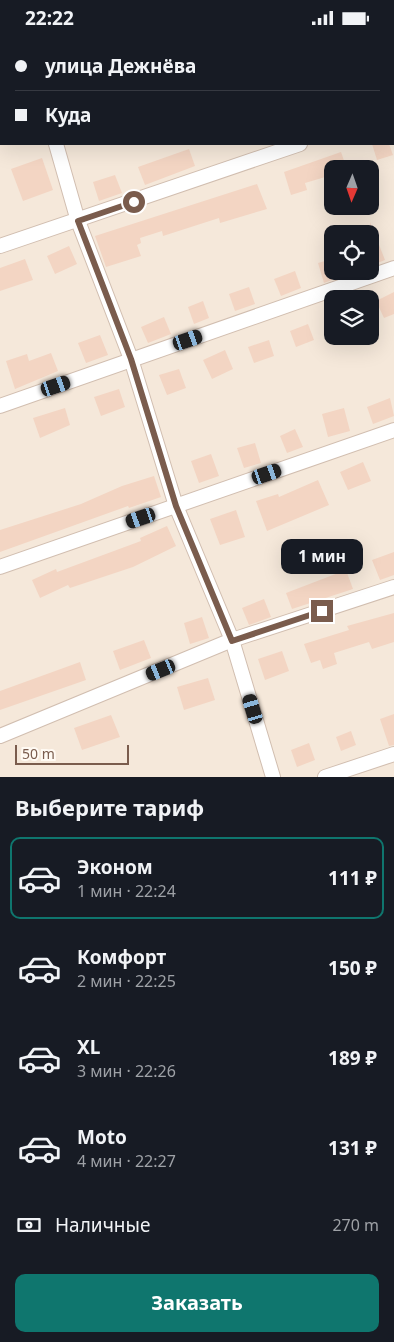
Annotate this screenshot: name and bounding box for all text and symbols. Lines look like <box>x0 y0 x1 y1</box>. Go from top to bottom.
text: 22:22 <box>25 5 74 31</box>
text: улица Дежнёва <box>45 53 196 79</box>
text: Куда <box>45 102 91 128</box>
north arrow <box>324 160 379 215</box>
map controls <box>324 160 379 345</box>
route start <box>123 191 145 213</box>
button: locate <box>324 225 379 280</box>
button: layers <box>324 290 379 345</box>
car <box>171 328 204 352</box>
car <box>39 374 72 398</box>
car <box>250 462 283 486</box>
car <box>124 506 157 530</box>
callout: 1 мин <box>281 539 363 573</box>
text: 1 мин <box>298 545 346 567</box>
route end <box>311 600 333 622</box>
car <box>144 657 177 683</box>
car <box>241 692 264 726</box>
scale bar <box>15 742 129 765</box>
text: 50 m <box>22 744 55 763</box>
text: Выберите тариф <box>15 792 204 822</box>
text: Эконом <box>77 854 153 880</box>
icon: car <box>17 856 62 901</box>
text: 111 ₽ <box>328 865 377 891</box>
text: 1 мин · 22:24 <box>77 880 176 902</box>
text: Комфорт <box>77 944 166 970</box>
icon: car <box>17 946 62 991</box>
text: 150 ₽ <box>328 955 377 981</box>
text: 2 мин · 22:25 <box>77 970 176 992</box>
text: XL <box>77 1034 100 1060</box>
icon: car <box>17 1036 62 1081</box>
text: 189 ₽ <box>328 1045 377 1071</box>
text: 3 мин · 22:26 <box>77 1060 176 1082</box>
text: Moto <box>77 1124 127 1150</box>
icon: car <box>17 1126 62 1171</box>
text: 131 ₽ <box>328 1135 377 1161</box>
text: 4 мин · 22:27 <box>77 1150 176 1172</box>
icon: cash <box>15 1211 43 1239</box>
text: Наличные <box>55 1212 150 1238</box>
text: 270 m <box>332 1214 379 1236</box>
button: Заказать <box>15 1274 379 1332</box>

